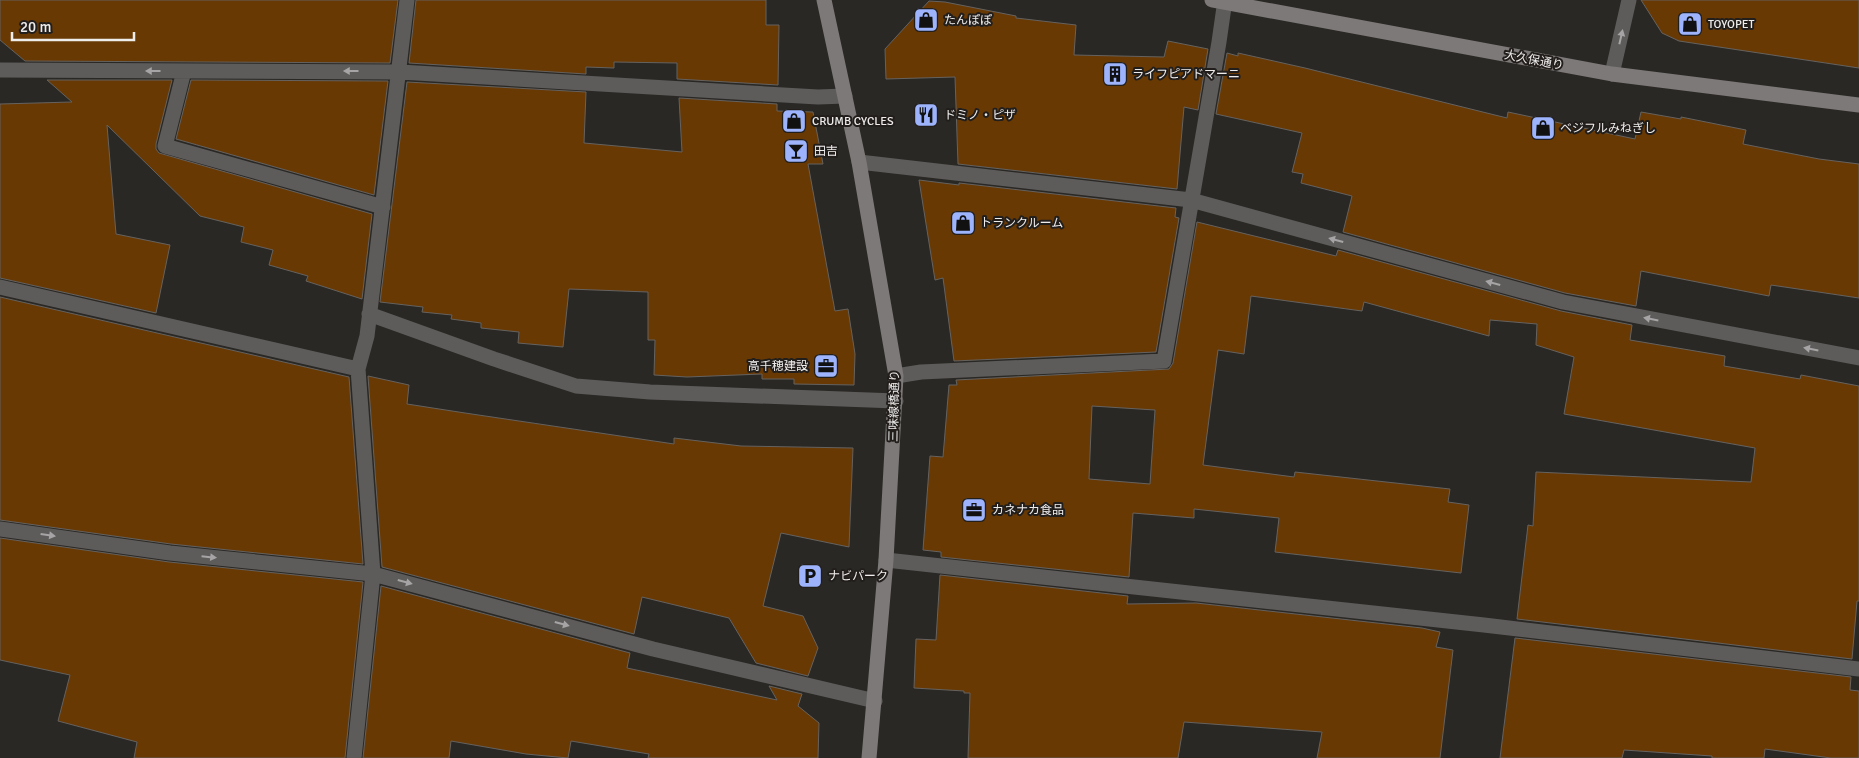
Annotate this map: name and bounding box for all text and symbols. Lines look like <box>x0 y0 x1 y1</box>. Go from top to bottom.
shop icon: たんぽぽ <box>913 7 939 33</box>
scale bar <box>12 10 135 42</box>
shop icon: TOYOPET <box>1677 11 1703 37</box>
place label: たんぽぽ <box>944 13 992 28</box>
place label: TOYOPET <box>1708 17 1755 32</box>
text: 20 m <box>20 18 51 36</box>
one-way arrow <box>1617 30 1625 45</box>
street label: 大久保通り <box>1503 47 1565 74</box>
building icon: ライフピアドマーニ <box>1102 61 1128 87</box>
one-way arrow <box>145 67 161 75</box>
one-way arrow <box>343 67 359 75</box>
place label: ライフピアドマーニ <box>1132 67 1240 82</box>
restaurant icon: ドミノ・ピザ <box>913 102 939 128</box>
shop icon: CRUMB CYCLES <box>781 108 807 134</box>
place label: ドミノ・ピザ <box>944 108 1016 123</box>
place label: CRUMB CYCLES <box>812 114 894 129</box>
shop icon: ベジフルみねぎし <box>1530 115 1556 141</box>
place label: ベジフルみねぎし <box>1560 121 1656 136</box>
bar icon: 田吉 <box>783 138 809 164</box>
place label: 田吉 <box>814 144 838 159</box>
shop icon: トランクルーム <box>950 210 976 236</box>
place label: トランクルーム <box>980 216 1063 231</box>
one-way arrow <box>1329 236 1344 244</box>
one-way arrow <box>1485 279 1501 287</box>
one-way arrow <box>1643 314 1659 322</box>
one-way arrow <box>1803 345 1819 353</box>
office icon: 高千穂建設 <box>813 353 839 379</box>
place label: 高千穂建設 <box>748 359 808 374</box>
street label: 三味線橋通り <box>886 370 903 442</box>
office icon: カネナカ食品 <box>961 497 987 523</box>
place label: カネナカ食品 <box>992 503 1064 518</box>
one-way arrow <box>41 532 57 540</box>
one-way arrow <box>202 553 218 561</box>
parking icon: ナビパーク <box>797 563 823 589</box>
place label: ナビパーク <box>828 569 888 584</box>
one-way arrow <box>397 579 412 587</box>
one-way arrow <box>554 621 569 629</box>

